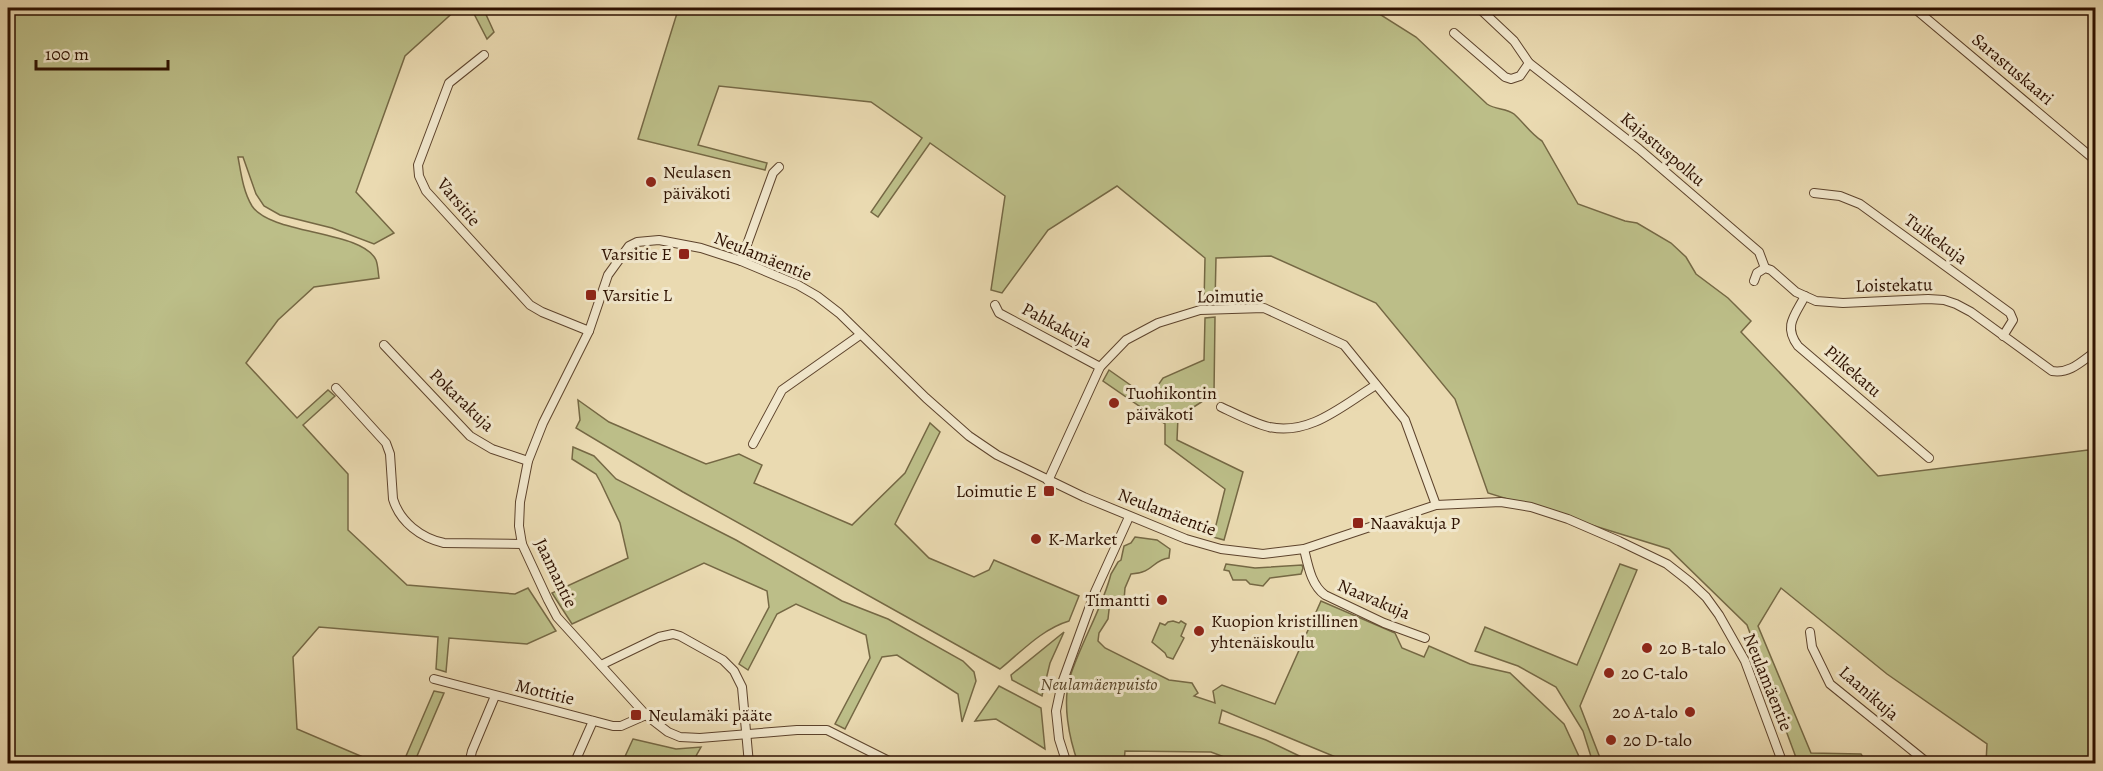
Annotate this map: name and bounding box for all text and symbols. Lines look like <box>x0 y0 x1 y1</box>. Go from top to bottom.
street label: Sarastuskaari <box>1967 28 2059 110</box>
scale bar <box>36 33 168 71</box>
text: 100 m <box>45 42 89 66</box>
street label: Kajastuspolku <box>1615 106 1711 192</box>
place label: Neulasen päiväkoti <box>663 160 731 205</box>
street label: Varsitie <box>431 172 486 231</box>
marker: Neulasen päiväkoti <box>644 175 658 189</box>
street label: Tuikekuja <box>1900 208 1973 270</box>
street label: Neulamäentie <box>711 225 815 287</box>
place label: Varsitie E <box>601 242 672 266</box>
marker: Varsitie E <box>677 247 691 261</box>
street label: Loistekatu <box>1855 272 1933 298</box>
place label: Varsitie L <box>602 283 673 307</box>
street label: Loimutie <box>1196 283 1264 309</box>
marker: Varsitie L <box>584 288 598 302</box>
street label: Pahkakuja <box>1018 297 1097 354</box>
street label: Pilkekatu <box>1819 339 1887 403</box>
street label: Pokarakuja <box>424 363 500 437</box>
place label: Tuohikontin päiväkoti <box>1126 381 1217 426</box>
marker: Tuohikontin päiväkoti <box>1107 396 1121 410</box>
place label: Loimutie E <box>956 479 1037 503</box>
street label: Neulamäentie <box>1114 482 1220 542</box>
marker: Loimutie E <box>1042 484 1056 498</box>
place label: Naavakuja P <box>1370 511 1460 535</box>
marker: Naavakuja P <box>1351 516 1365 530</box>
place label: K-Market <box>1048 527 1118 551</box>
marker: K-Market <box>1029 532 1043 546</box>
street label: Jaamantie <box>529 534 583 612</box>
street label: Naavakuja <box>1334 573 1415 625</box>
place label: Timantti <box>1085 588 1150 612</box>
marker: Timantti <box>1155 593 1169 607</box>
place label: Kuopion kristillinen yhtenäiskoulu <box>1210 609 1359 654</box>
marker: Kuopion kristillinen yhtenäiskoulu <box>1192 624 1206 638</box>
street label: Neulamäentie <box>1737 630 1799 734</box>
place label: 20 B-talo <box>1659 636 1726 660</box>
marker: 20 B-talo <box>1640 641 1654 655</box>
street label: Laanikuja <box>1834 660 1905 726</box>
place label: 20 C-talo <box>1621 661 1688 685</box>
marker: 20 C-talo <box>1602 666 1616 680</box>
park label: Neulamäenpuisto <box>1040 672 1158 696</box>
street label: Mottitie <box>513 673 577 711</box>
place label: 20 A-talo <box>1612 700 1678 724</box>
place label: Neulamäki pääte <box>648 703 772 727</box>
marker: 20 A-talo <box>1683 705 1697 719</box>
marker: Neulamäki pääte <box>629 708 643 722</box>
place label: 20 D-talo <box>1623 728 1692 752</box>
marker: 20 D-talo <box>1604 733 1618 747</box>

